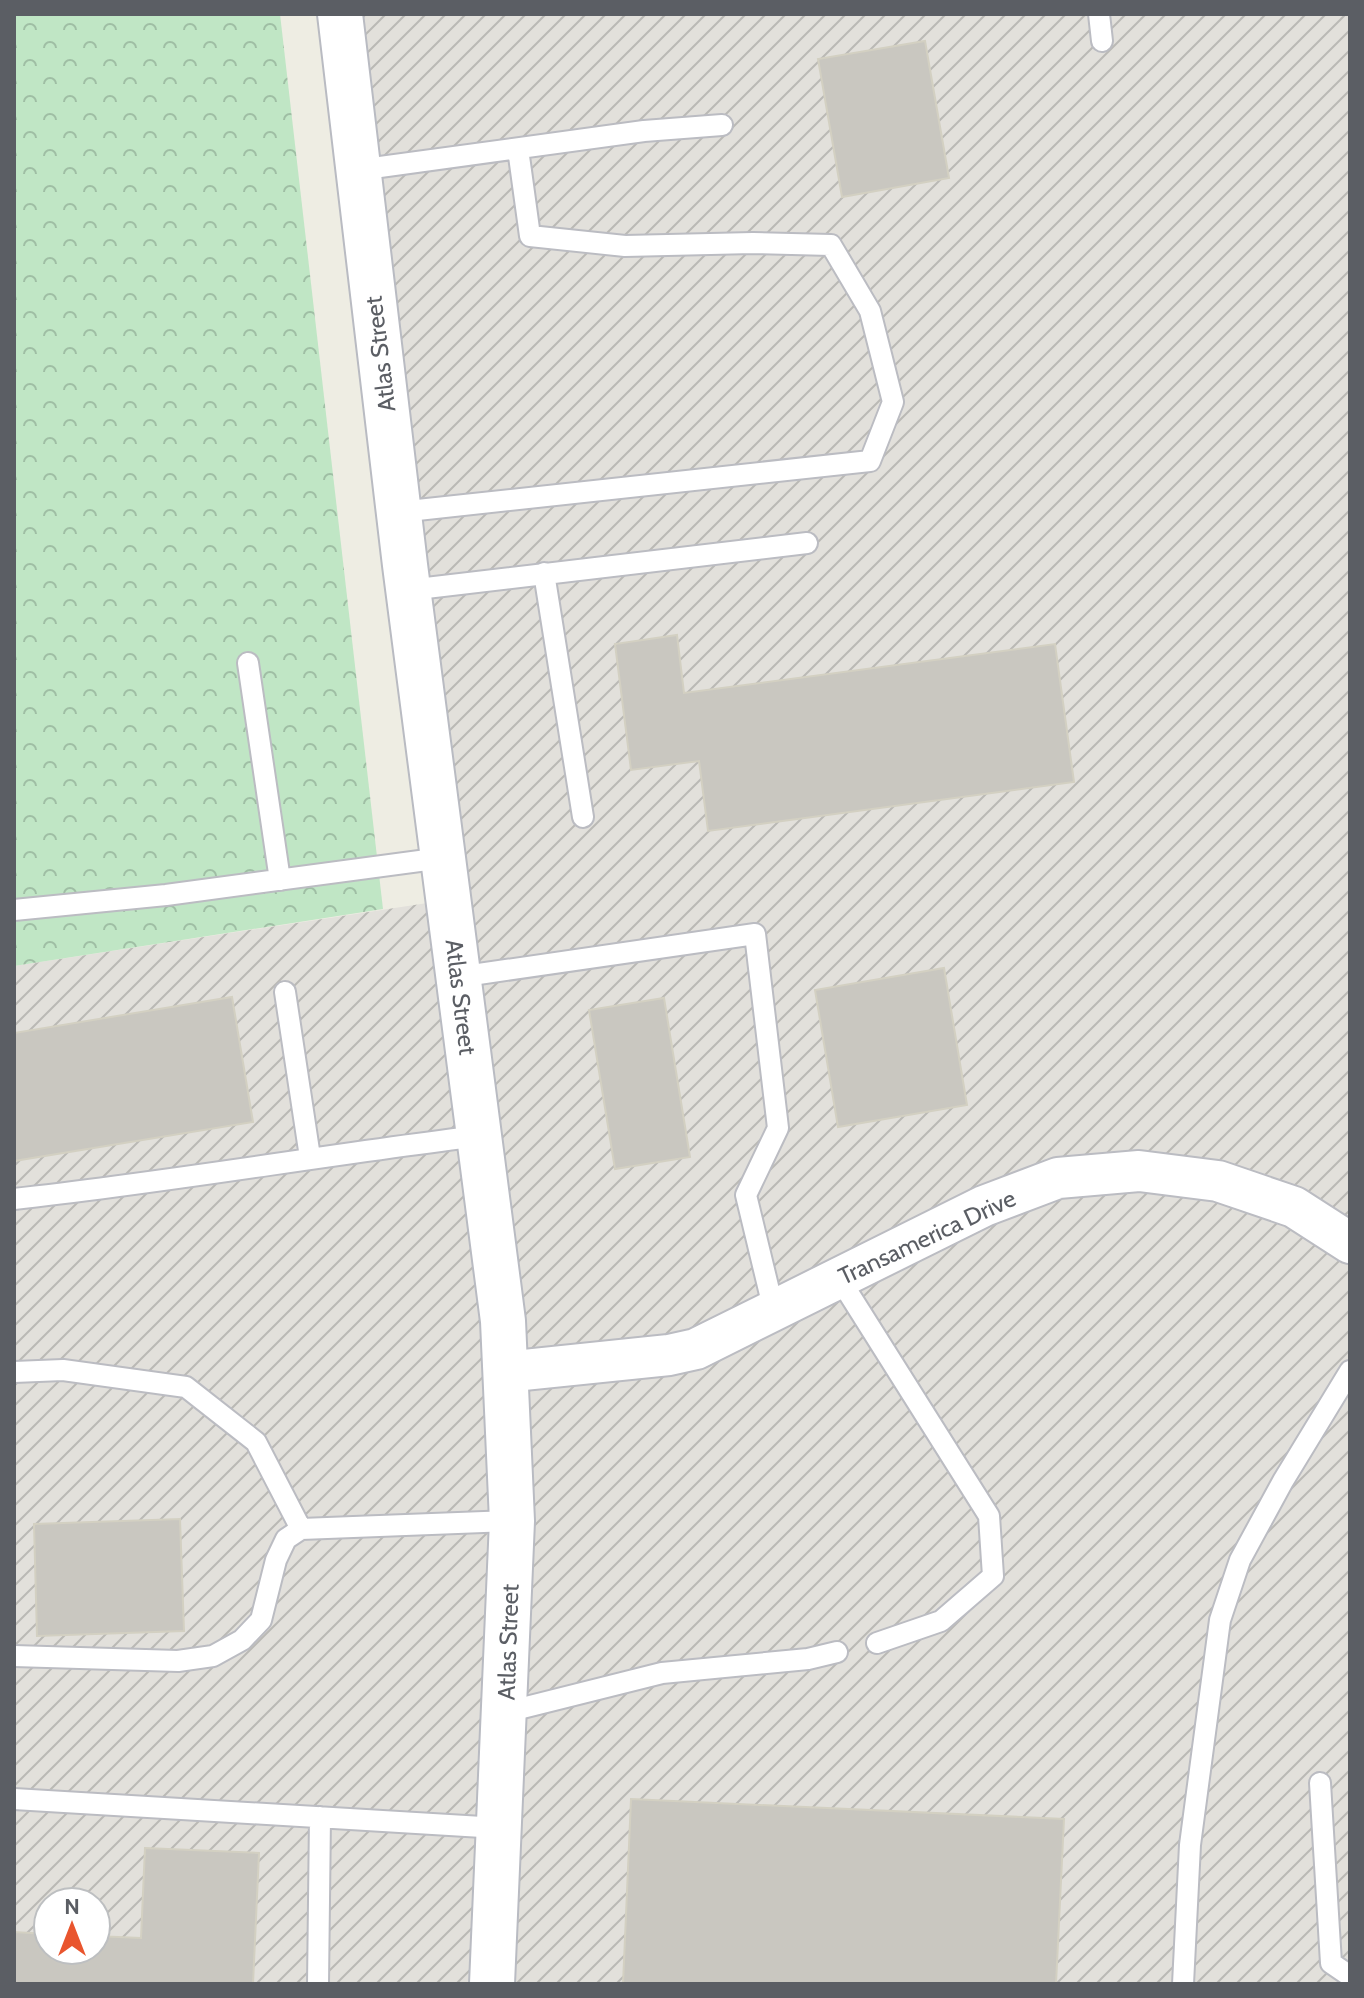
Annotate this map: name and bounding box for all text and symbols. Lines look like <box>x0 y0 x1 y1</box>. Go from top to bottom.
street label: Atlas Street <box>359 294 401 414</box>
street label: Atlas Street <box>440 937 482 1057</box>
street label: Transamerica Drive <box>834 1183 1020 1291</box>
street label: Atlas Street <box>491 1583 525 1701</box>
north arrow <box>32 1886 112 1966</box>
text: N <box>64 1893 80 1920</box>

